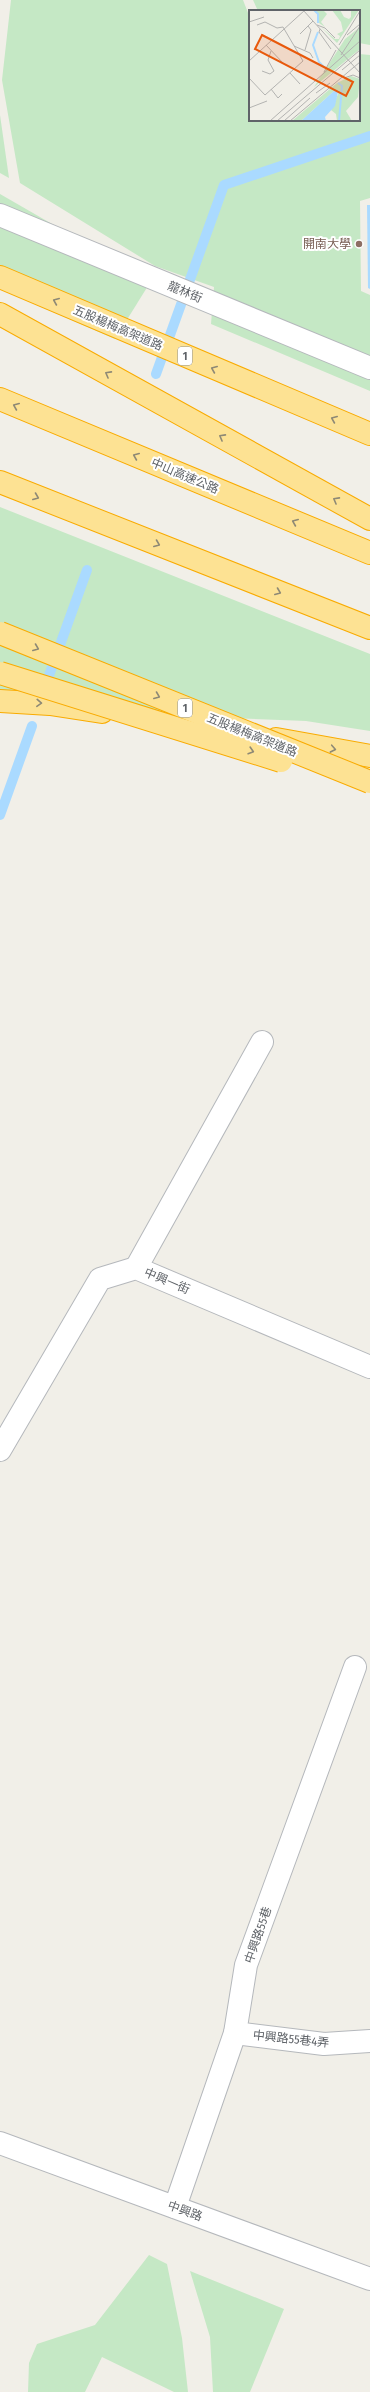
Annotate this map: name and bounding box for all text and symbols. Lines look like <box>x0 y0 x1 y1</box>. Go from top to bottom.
inset map <box>249 10 360 121</box>
place label: 開南大學 <box>303 237 351 251</box>
marker: 開南大學 <box>354 239 364 249</box>
street label: 龍林街 <box>166 279 204 305</box>
one-way arrow <box>53 298 60 306</box>
street label: 五股楊梅高架道路 <box>71 303 165 353</box>
road number: 1 <box>178 347 192 365</box>
one-way arrow <box>211 365 218 373</box>
one-way arrow <box>105 371 112 379</box>
one-way arrow <box>13 403 21 411</box>
one-way arrow <box>331 416 338 424</box>
one-way arrow <box>219 434 226 442</box>
one-way arrow <box>133 453 141 461</box>
street label: 中山高速公路 <box>149 455 221 497</box>
one-way arrow <box>33 492 40 500</box>
one-way arrow <box>333 497 340 504</box>
one-way arrow <box>292 519 299 527</box>
one-way arrow <box>154 540 161 548</box>
one-way arrow <box>274 587 282 595</box>
one-way arrow <box>32 643 40 651</box>
one-way arrow <box>153 692 160 700</box>
one-way arrow <box>36 699 42 707</box>
road number: 1 <box>178 699 192 717</box>
street label: 五股楊梅高架道路 <box>205 711 299 759</box>
one-way arrow <box>330 744 336 752</box>
one-way arrow <box>247 746 254 755</box>
street label: 中興一街 <box>142 1265 192 1297</box>
street label: 中興路55巷 <box>242 1905 274 1965</box>
street label: 中興路55巷4弄 <box>252 2028 330 2050</box>
street label: 中興路 <box>166 2198 204 2224</box>

